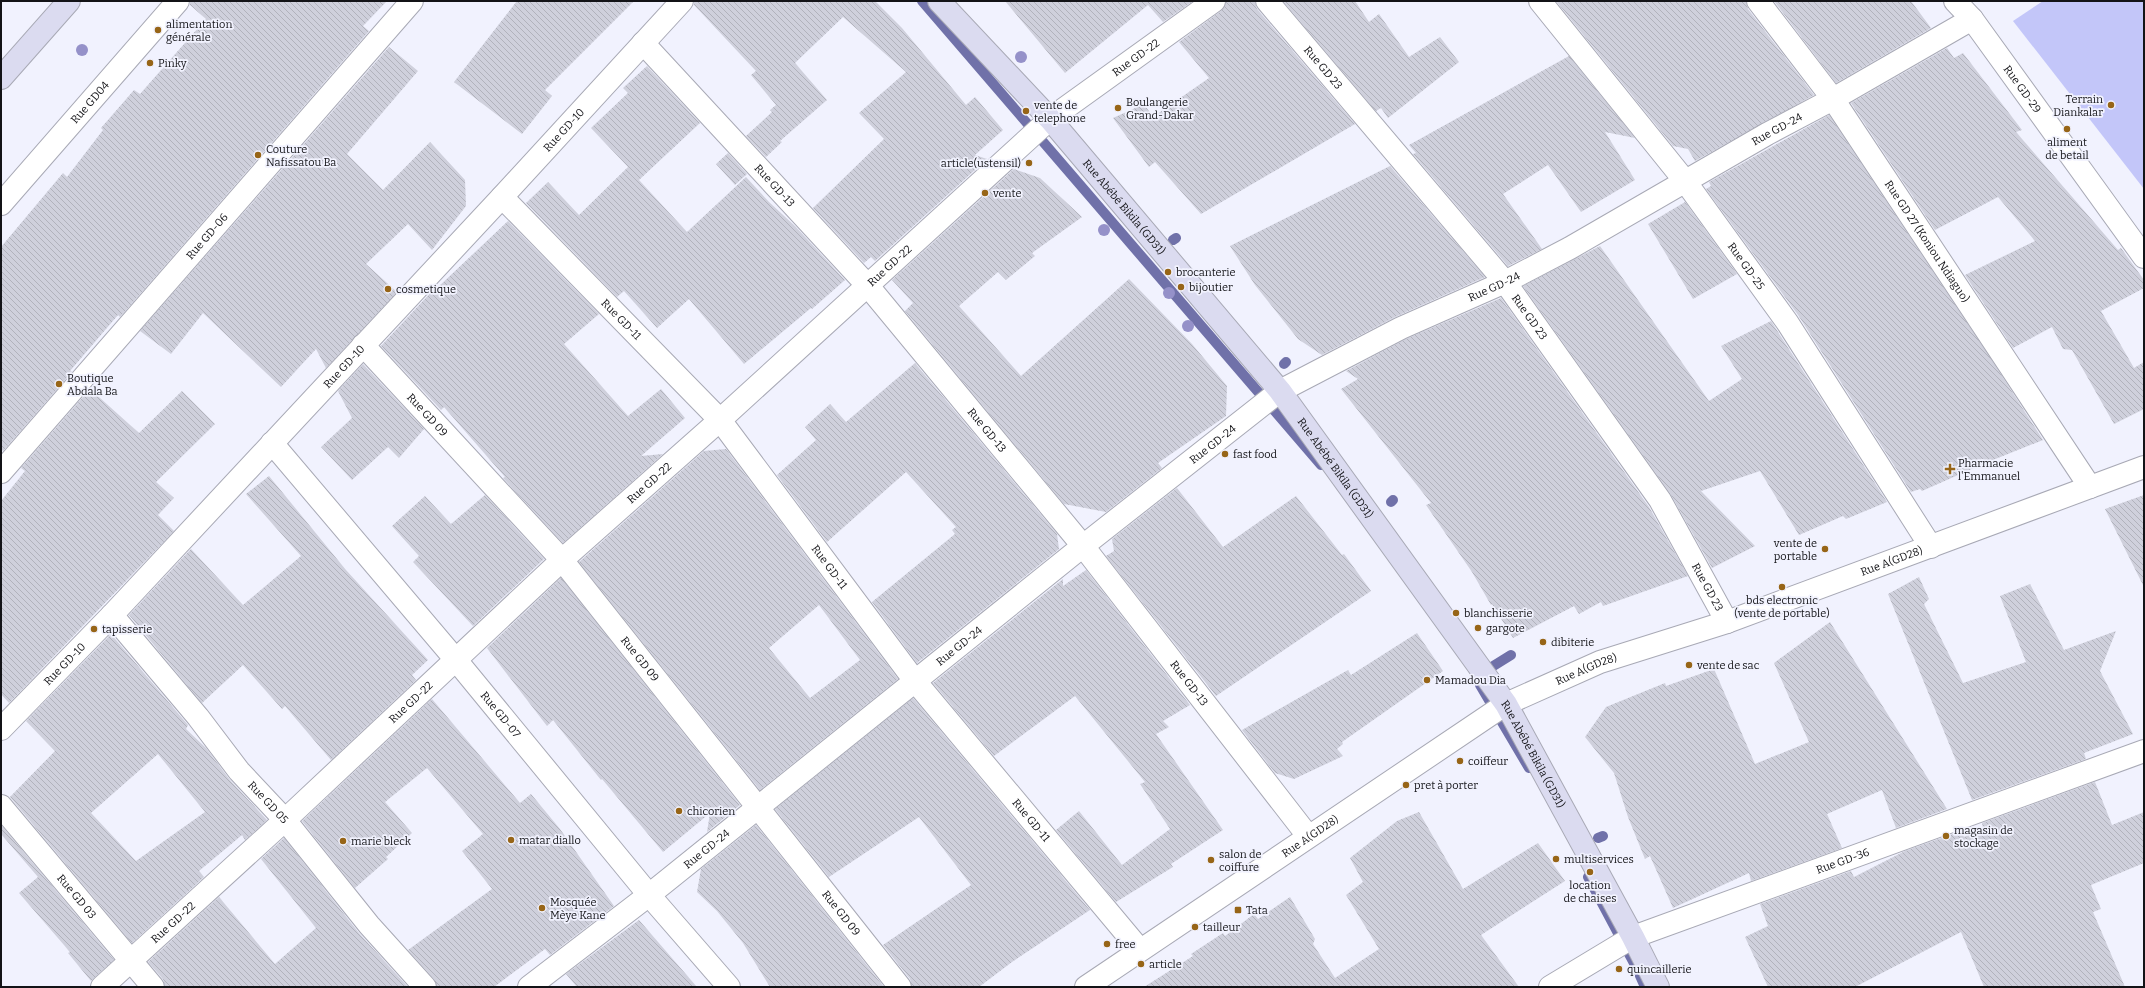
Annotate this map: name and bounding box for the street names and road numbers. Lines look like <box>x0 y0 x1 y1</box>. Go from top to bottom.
street label: Rue GD-22 <box>1110 36 1162 79</box>
street label: Rue GD 23 <box>1301 43 1345 92</box>
street label: Rue GD-29 <box>2001 63 2044 115</box>
street label: Rue GD04 <box>68 78 112 126</box>
street label: Rue GD-10 <box>541 105 587 154</box>
street label: Rue GD-24 <box>1749 110 1805 148</box>
street label: Rue Abébé Bikila (GD31) <box>1080 157 1168 257</box>
street label: Rue GD-13 <box>752 161 798 209</box>
street label: Rue GD 27 (Koniou Ndiaguo) <box>1882 178 1972 305</box>
street label: Rue GD-06 <box>183 211 230 262</box>
street label: Rue GD-25 <box>1725 240 1768 292</box>
street label: Rue GD-22 <box>865 242 914 289</box>
street label: Rue GD-24 <box>1466 269 1523 304</box>
street label: Rue GD 23 <box>1509 292 1550 342</box>
street label: Rue GD-11 <box>599 296 645 343</box>
street label: Rue GD-10 <box>321 342 367 391</box>
street label: Rue GD 09 <box>404 391 451 439</box>
street label: Rue GD-13 <box>965 405 1009 455</box>
street label: Rue Abébé Bikila (GD31) <box>1295 415 1376 521</box>
street label: Rue GD-24 <box>1187 421 1239 466</box>
street label: Rue GD-22 <box>624 460 674 506</box>
street label: Rue GD-11 <box>809 542 851 592</box>
street label: Rue A(GD28) <box>1859 543 1924 578</box>
street label: Rue GD 23 <box>1689 561 1726 613</box>
street label: Rue GD-24 <box>933 623 985 668</box>
street label: Rue GD 09 <box>618 634 662 684</box>
street label: Rue GD-10 <box>41 640 88 688</box>
street label: Rue A(GD28) <box>1553 651 1618 688</box>
street label: Rue GD-13 <box>1168 658 1211 708</box>
street label: Rue GD-22 <box>386 679 435 726</box>
street label: Rue GD-07 <box>478 689 524 741</box>
street label: Rue Abébé Bikila (GD31) <box>1499 697 1568 810</box>
street label: Rue GD 05 <box>245 778 291 826</box>
street label: Rue GD-11 <box>1010 796 1053 844</box>
street label: Rue A(GD28) <box>1279 812 1341 860</box>
street label: Rue GD-24 <box>681 826 733 871</box>
street label: Rue GD-36 <box>1814 845 1871 876</box>
street label: Rue GD 03 <box>55 872 99 921</box>
street label: Rue GD 09 <box>820 888 863 938</box>
street label: Rue GD-22 <box>148 899 198 946</box>

